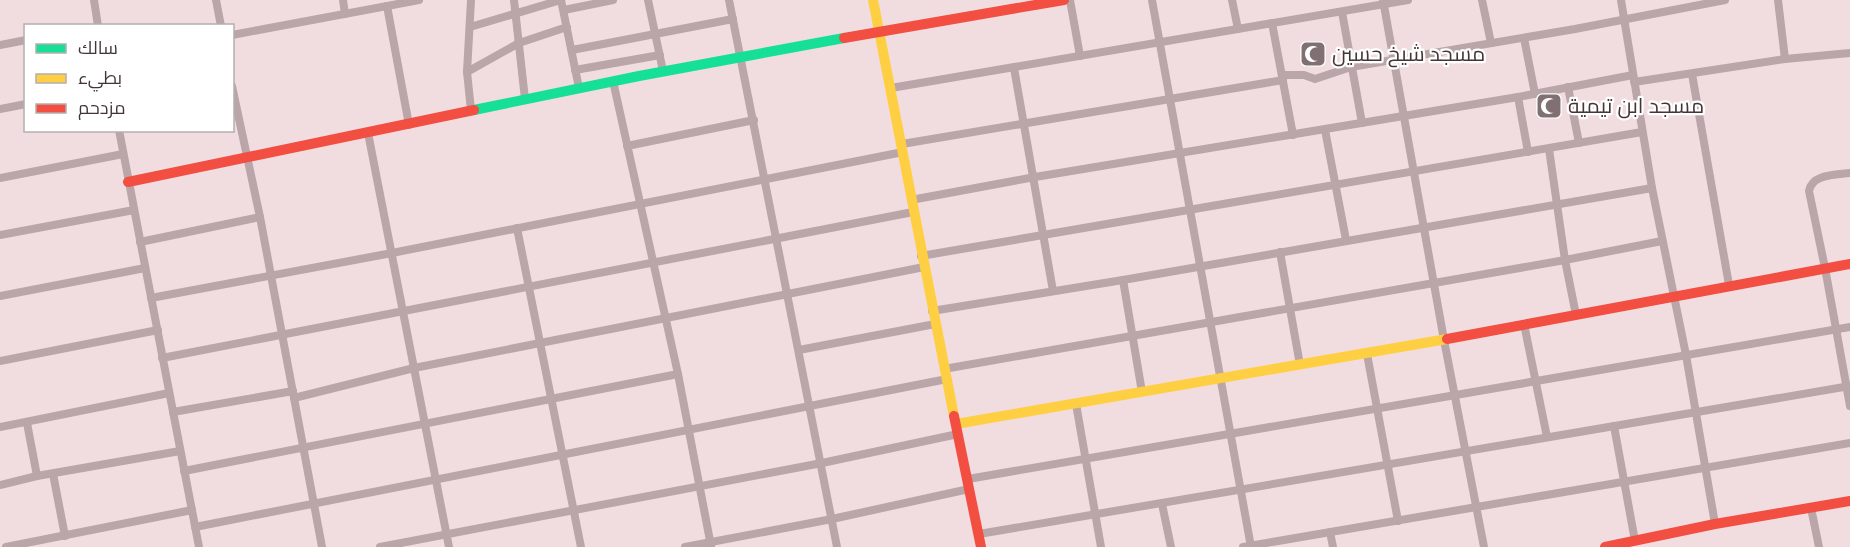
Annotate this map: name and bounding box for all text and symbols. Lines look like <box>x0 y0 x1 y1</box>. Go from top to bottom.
legend <box>24 24 234 132</box>
text: سالك <box>78 35 118 62</box>
mosque icon: مسجد شيخ حسين <box>1298 39 1328 69</box>
place label: مسجد شيخ حسين <box>1332 39 1485 71</box>
text: بطيء <box>78 65 122 92</box>
mosque icon: مسجد ابن تيمية <box>1534 91 1564 121</box>
place label: مسجد ابن تيمية <box>1568 91 1704 123</box>
text: مزدحم <box>78 95 126 122</box>

